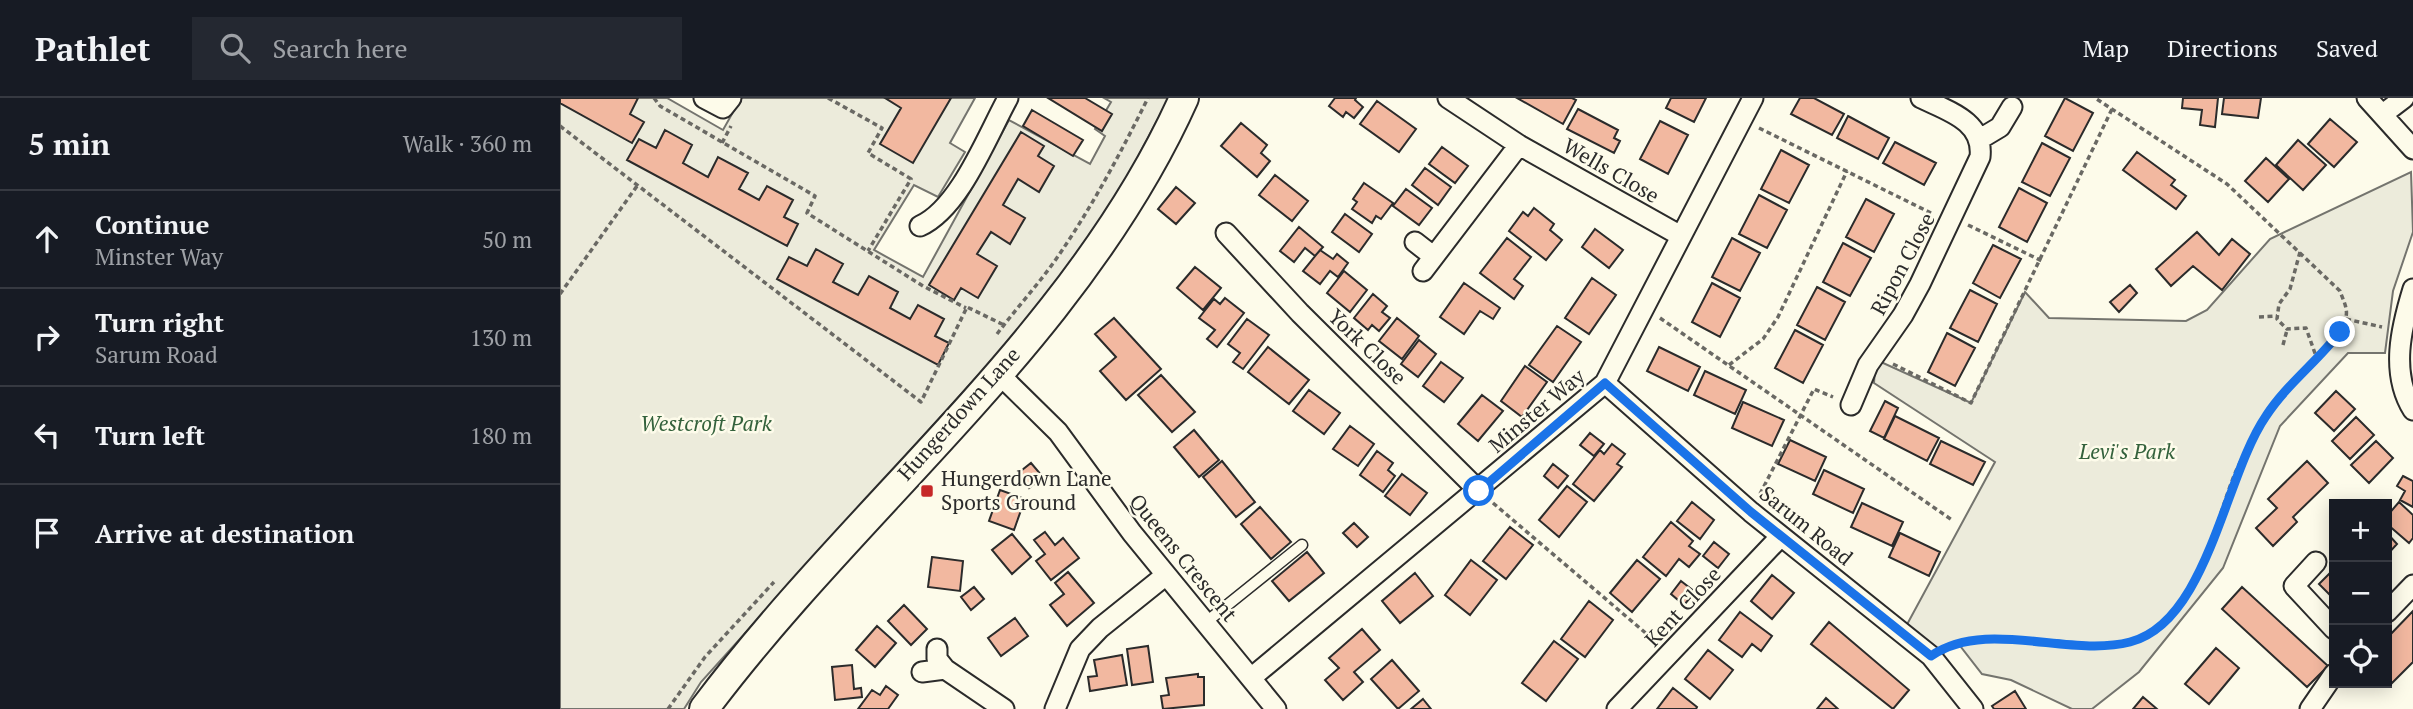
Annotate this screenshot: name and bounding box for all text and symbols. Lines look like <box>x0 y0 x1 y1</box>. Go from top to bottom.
search box <box>192 17 682 80</box>
text: Pathlet <box>35 27 150 70</box>
icon: search <box>216 29 254 67</box>
text: Search here <box>272 31 408 65</box>
text: Map <box>2083 32 2129 64</box>
text: Directions <box>2167 32 2278 64</box>
text: Saved <box>2316 32 2378 64</box>
text: 5 min <box>28 124 110 164</box>
text: Walk · 360 m <box>403 128 532 159</box>
street label: Wells Close <box>1558 131 1665 209</box>
text: Continue <box>95 207 209 241</box>
street label: Ripon Close <box>1863 208 1941 319</box>
icon: ahead <box>28 220 66 258</box>
text: 50 m <box>482 224 532 255</box>
text: Minster Way <box>95 241 223 272</box>
street label: York Close <box>1323 302 1413 391</box>
text: Turn right <box>95 305 224 339</box>
route end <box>2324 316 2355 347</box>
icon: right <box>28 318 66 356</box>
text: 130 m <box>470 322 532 353</box>
text: Sarum Road <box>95 339 218 370</box>
street label: Hungerdown Lane <box>891 341 1026 486</box>
street label: Minster Way <box>1483 362 1590 459</box>
park label: Westcroft Park <box>640 409 773 437</box>
icon: left <box>28 416 66 454</box>
text: Turn left <box>95 418 205 452</box>
text: 180 m <box>470 420 532 451</box>
park label: Levi's Park <box>2078 437 2176 465</box>
place label: Hungerdown Lane Sports Ground <box>941 464 1112 516</box>
route start <box>1463 475 1494 506</box>
street label: Sarum Road <box>1754 479 1859 572</box>
marker: Hungerdown Lane Sports Ground <box>919 483 935 499</box>
street label: Queens Crescent <box>1124 488 1244 627</box>
map controls <box>2329 499 2392 688</box>
button: + <box>2329 499 2392 562</box>
icon: arrive <box>28 514 66 552</box>
text: Arrive at destination <box>95 516 354 550</box>
street label: Kent Close <box>1638 560 1726 652</box>
button: − <box>2329 562 2392 625</box>
button: locate <box>2329 625 2392 688</box>

